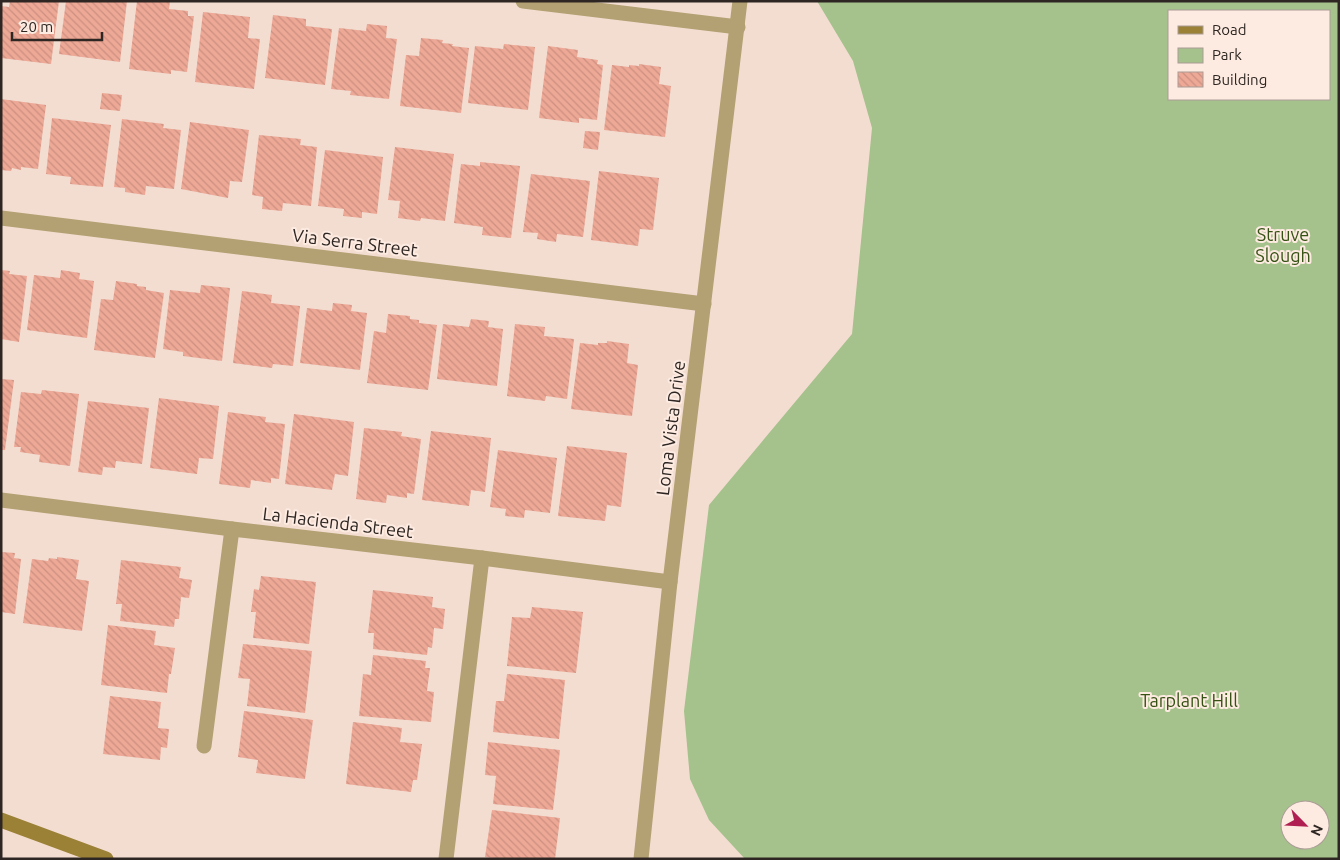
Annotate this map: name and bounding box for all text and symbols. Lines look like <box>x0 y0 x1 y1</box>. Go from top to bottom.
scale bar <box>12 10 102 42</box>
legend <box>1168 10 1330 100</box>
text: 20 m <box>20 18 53 35</box>
text: Road <box>1212 21 1247 38</box>
text: Park <box>1212 46 1242 63</box>
text: Building <box>1212 71 1267 88</box>
street label: Via Serra Street <box>291 224 419 260</box>
park label: Struve Slough <box>1255 224 1311 265</box>
street label: Loma Vista Drive <box>652 359 688 497</box>
street label: La Hacienda Street <box>262 503 414 541</box>
park label: Tarplant Hill <box>1140 690 1238 710</box>
north arrow <box>1280 800 1330 850</box>
text: N <box>1307 822 1326 838</box>

